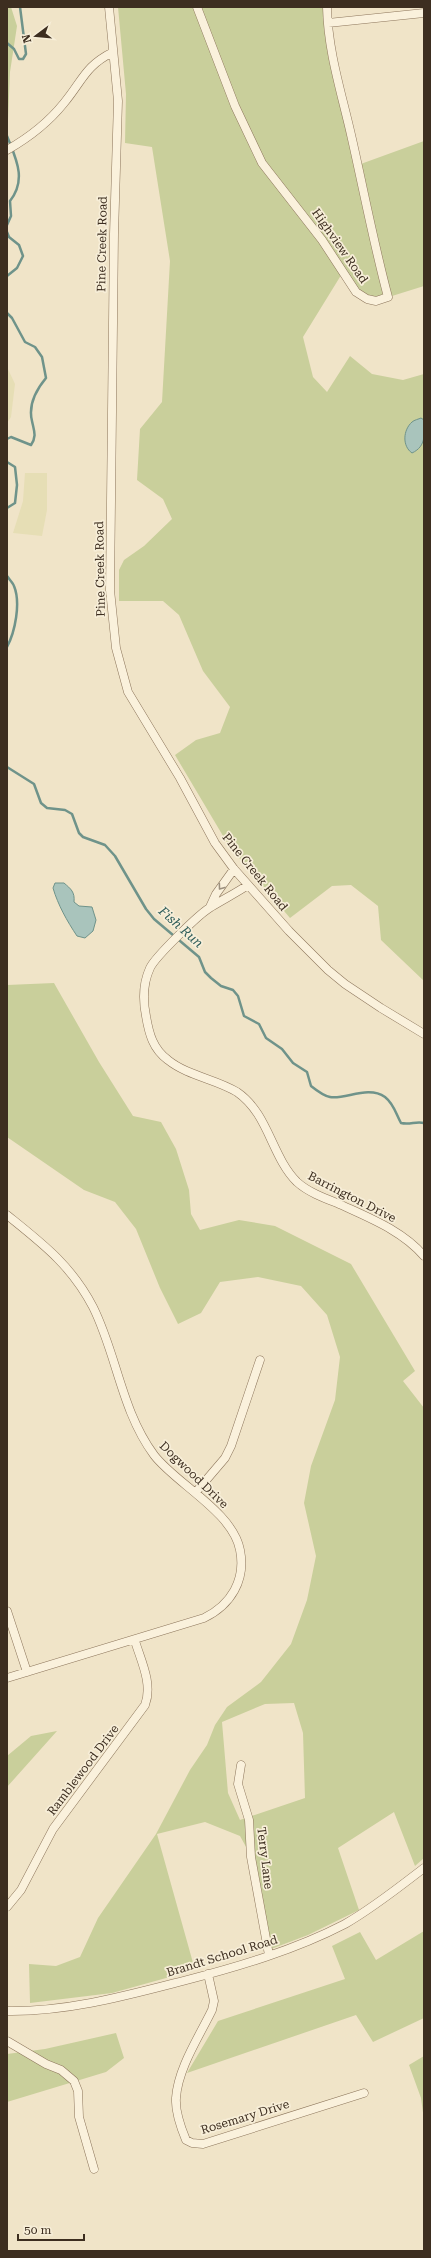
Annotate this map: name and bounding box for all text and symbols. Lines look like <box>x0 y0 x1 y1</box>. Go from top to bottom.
north arrow <box>16 16 56 56</box>
text: N <box>19 32 34 44</box>
street label: Pine Creek Road <box>94 196 110 292</box>
street label: Highview Road <box>309 206 371 286</box>
street label: Pine Creek Road <box>92 521 108 617</box>
street label: Pine Creek Road <box>219 830 291 914</box>
one-way arrow <box>218 883 226 890</box>
water label: Fish Run <box>155 903 206 951</box>
street label: Barrington Drive <box>306 1169 399 1225</box>
street label: Dogwood Drive <box>157 1439 232 1512</box>
street label: Ramblewood Drive <box>44 1722 122 1818</box>
street label: Terry Lane <box>254 1826 276 1890</box>
street label: Brandt School Road <box>165 1932 280 1980</box>
street label: Rosemary Drive <box>199 2097 291 2137</box>
scale bar <box>18 2216 84 2242</box>
text: 50 m <box>24 2223 51 2237</box>

